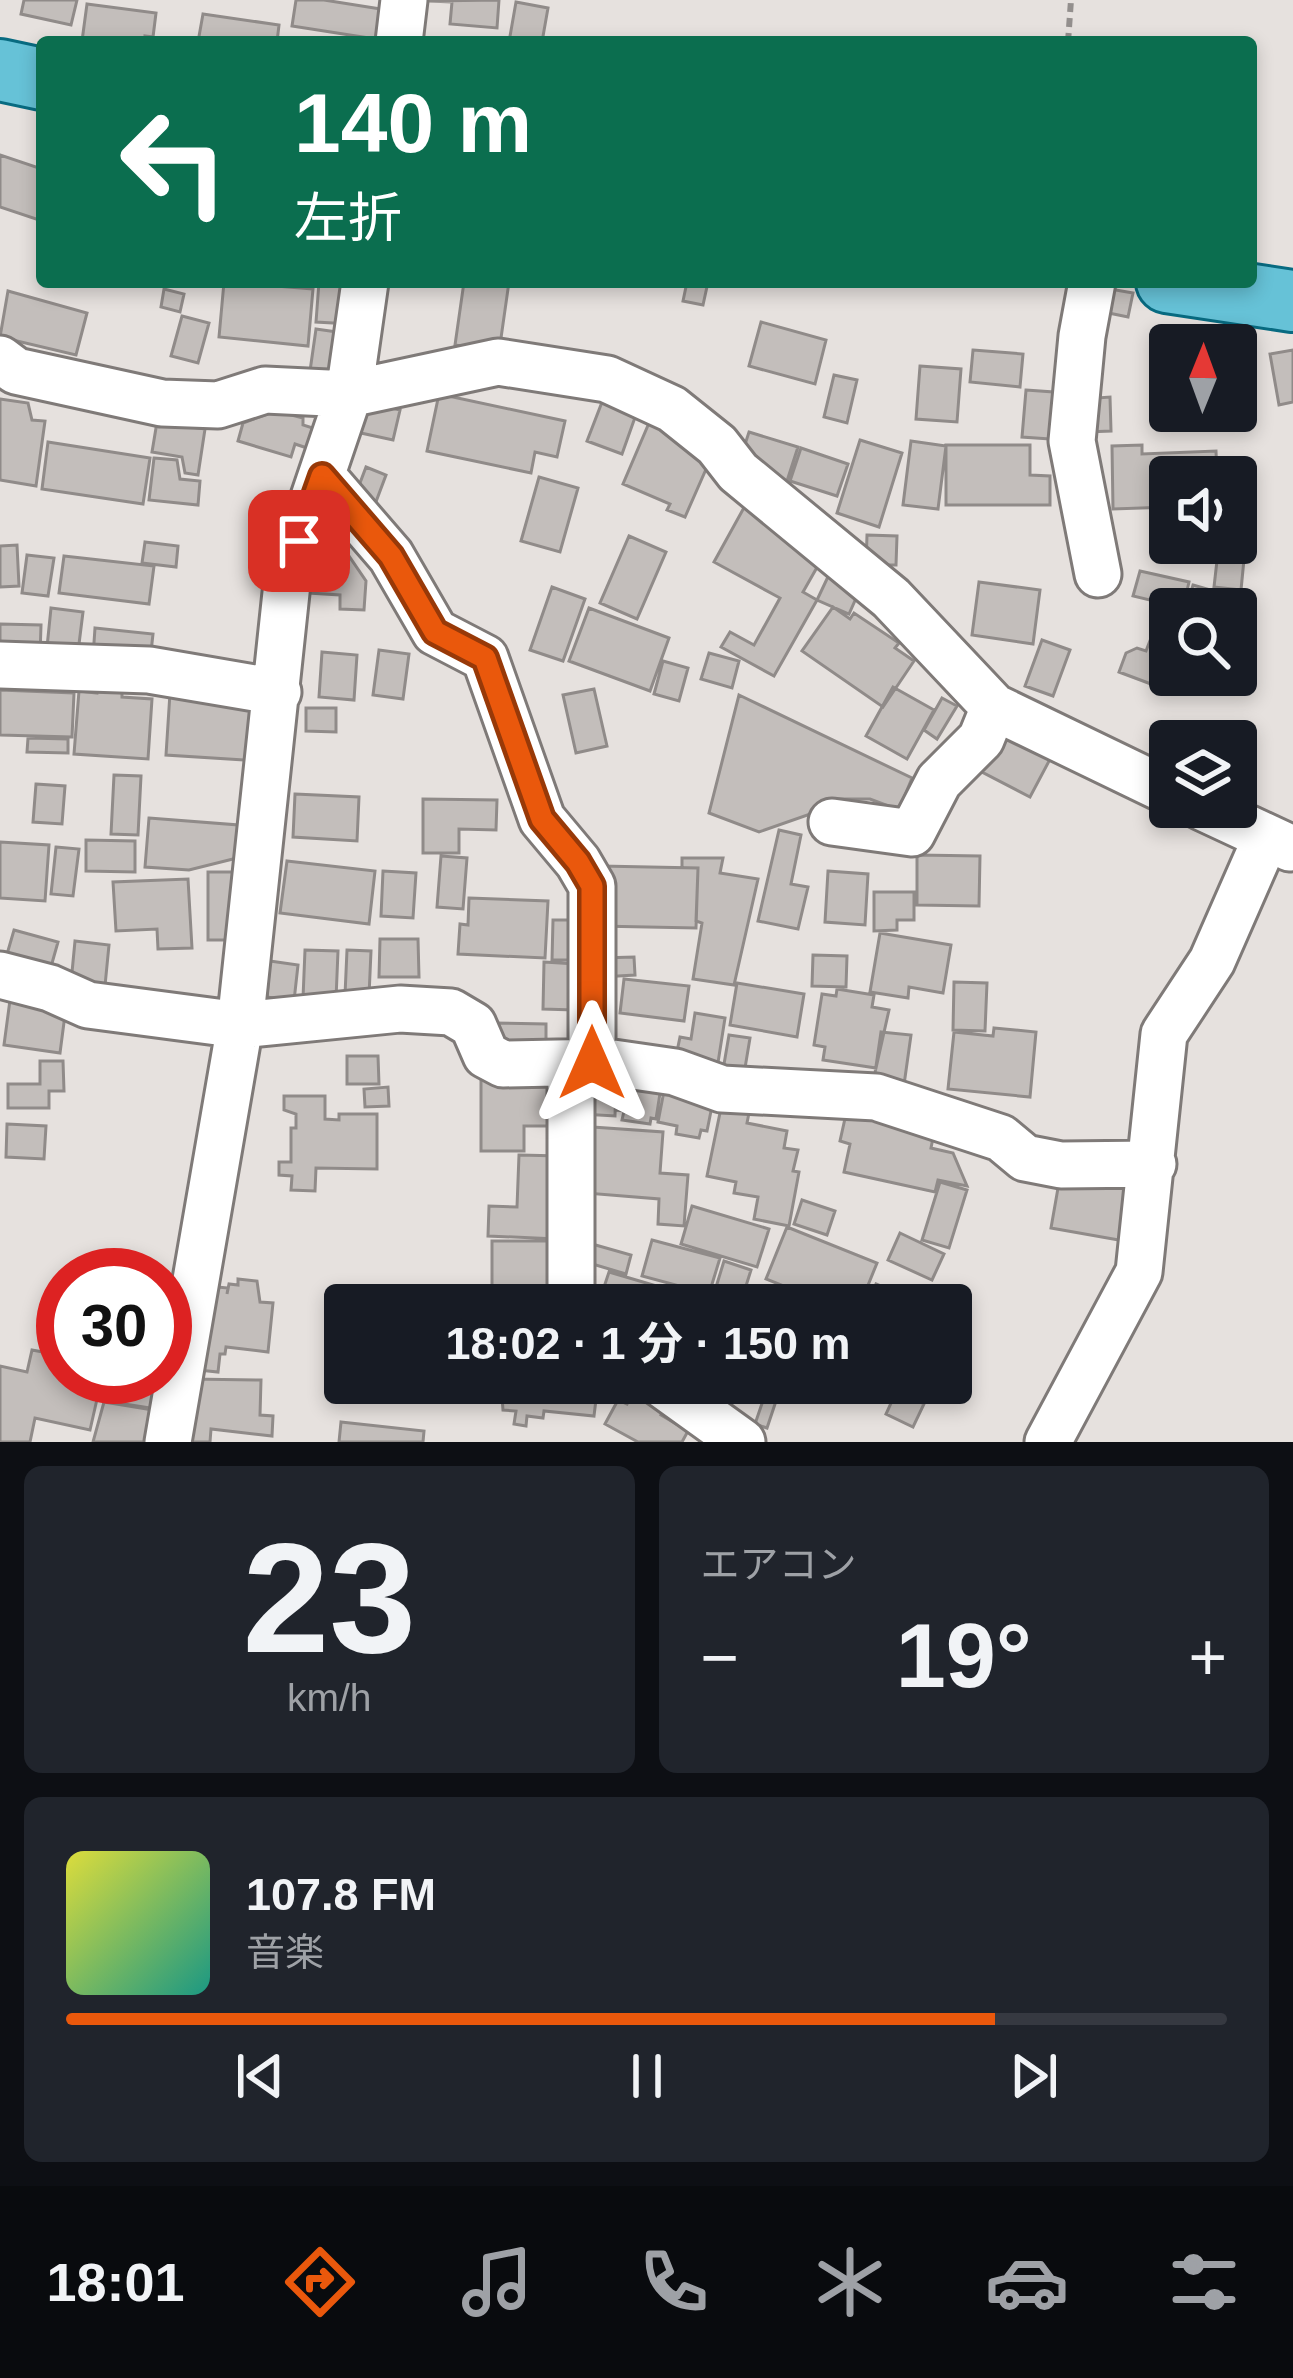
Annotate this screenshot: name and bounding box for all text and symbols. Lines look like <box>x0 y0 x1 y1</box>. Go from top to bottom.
text: 140 m <box>294 76 532 170</box>
icon: left <box>96 84 252 240</box>
text: 左折 <box>294 188 402 248</box>
north arrow <box>1149 324 1257 432</box>
map controls <box>1149 324 1257 828</box>
button: sound <box>1149 456 1257 564</box>
pin <box>248 490 350 592</box>
icon: arrive <box>266 508 332 574</box>
button: search <box>1149 588 1257 696</box>
button: layers <box>1149 720 1257 828</box>
position arrow <box>529 1000 655 1126</box>
speed limit sign: 30 <box>36 1248 192 1404</box>
text: 18:02 · 1 分 · 150 m <box>445 1318 851 1369</box>
text: 23 <box>242 1511 416 1685</box>
text: エアコン <box>701 1543 857 1586</box>
text: 19° <box>896 1606 1032 1706</box>
text: − <box>701 1620 739 1694</box>
text: + <box>1188 1620 1227 1694</box>
text: km/h <box>287 1676 372 1719</box>
text: 107.8 FM <box>246 1869 436 1920</box>
text: 音楽 <box>246 1931 324 1974</box>
icon: previous <box>227 2043 293 2109</box>
icon: pause <box>614 2043 680 2109</box>
icon: next <box>1001 2043 1067 2109</box>
icon: directions <box>278 2240 362 2324</box>
icon: music <box>455 2240 539 2324</box>
icon: phone <box>632 2240 716 2324</box>
icon: climate <box>808 2240 892 2324</box>
icon: car <box>985 2240 1069 2324</box>
icon: filters <box>1162 2240 1246 2324</box>
text: 18:01 <box>46 2252 185 2312</box>

